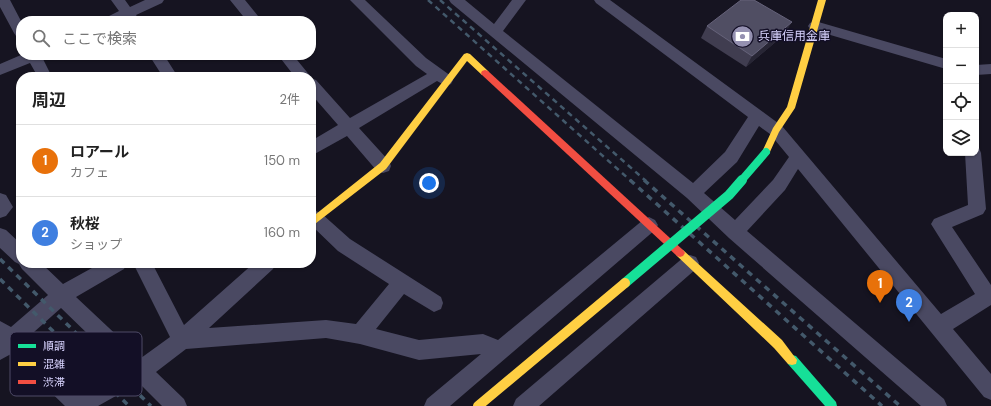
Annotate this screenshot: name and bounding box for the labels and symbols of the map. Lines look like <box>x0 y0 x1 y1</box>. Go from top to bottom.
bank icon: 兵庫信用金庫 <box>730 23 756 49</box>
place label: 兵庫信用金庫 <box>758 28 830 44</box>
your location <box>419 173 439 193</box>
pin: 1 <box>867 270 893 303</box>
pin: 2 <box>896 289 922 322</box>
legend <box>10 332 142 396</box>
text: 順調 <box>43 339 65 353</box>
text: 混雑 <box>43 357 65 371</box>
text: 渋滞 <box>43 375 65 389</box>

